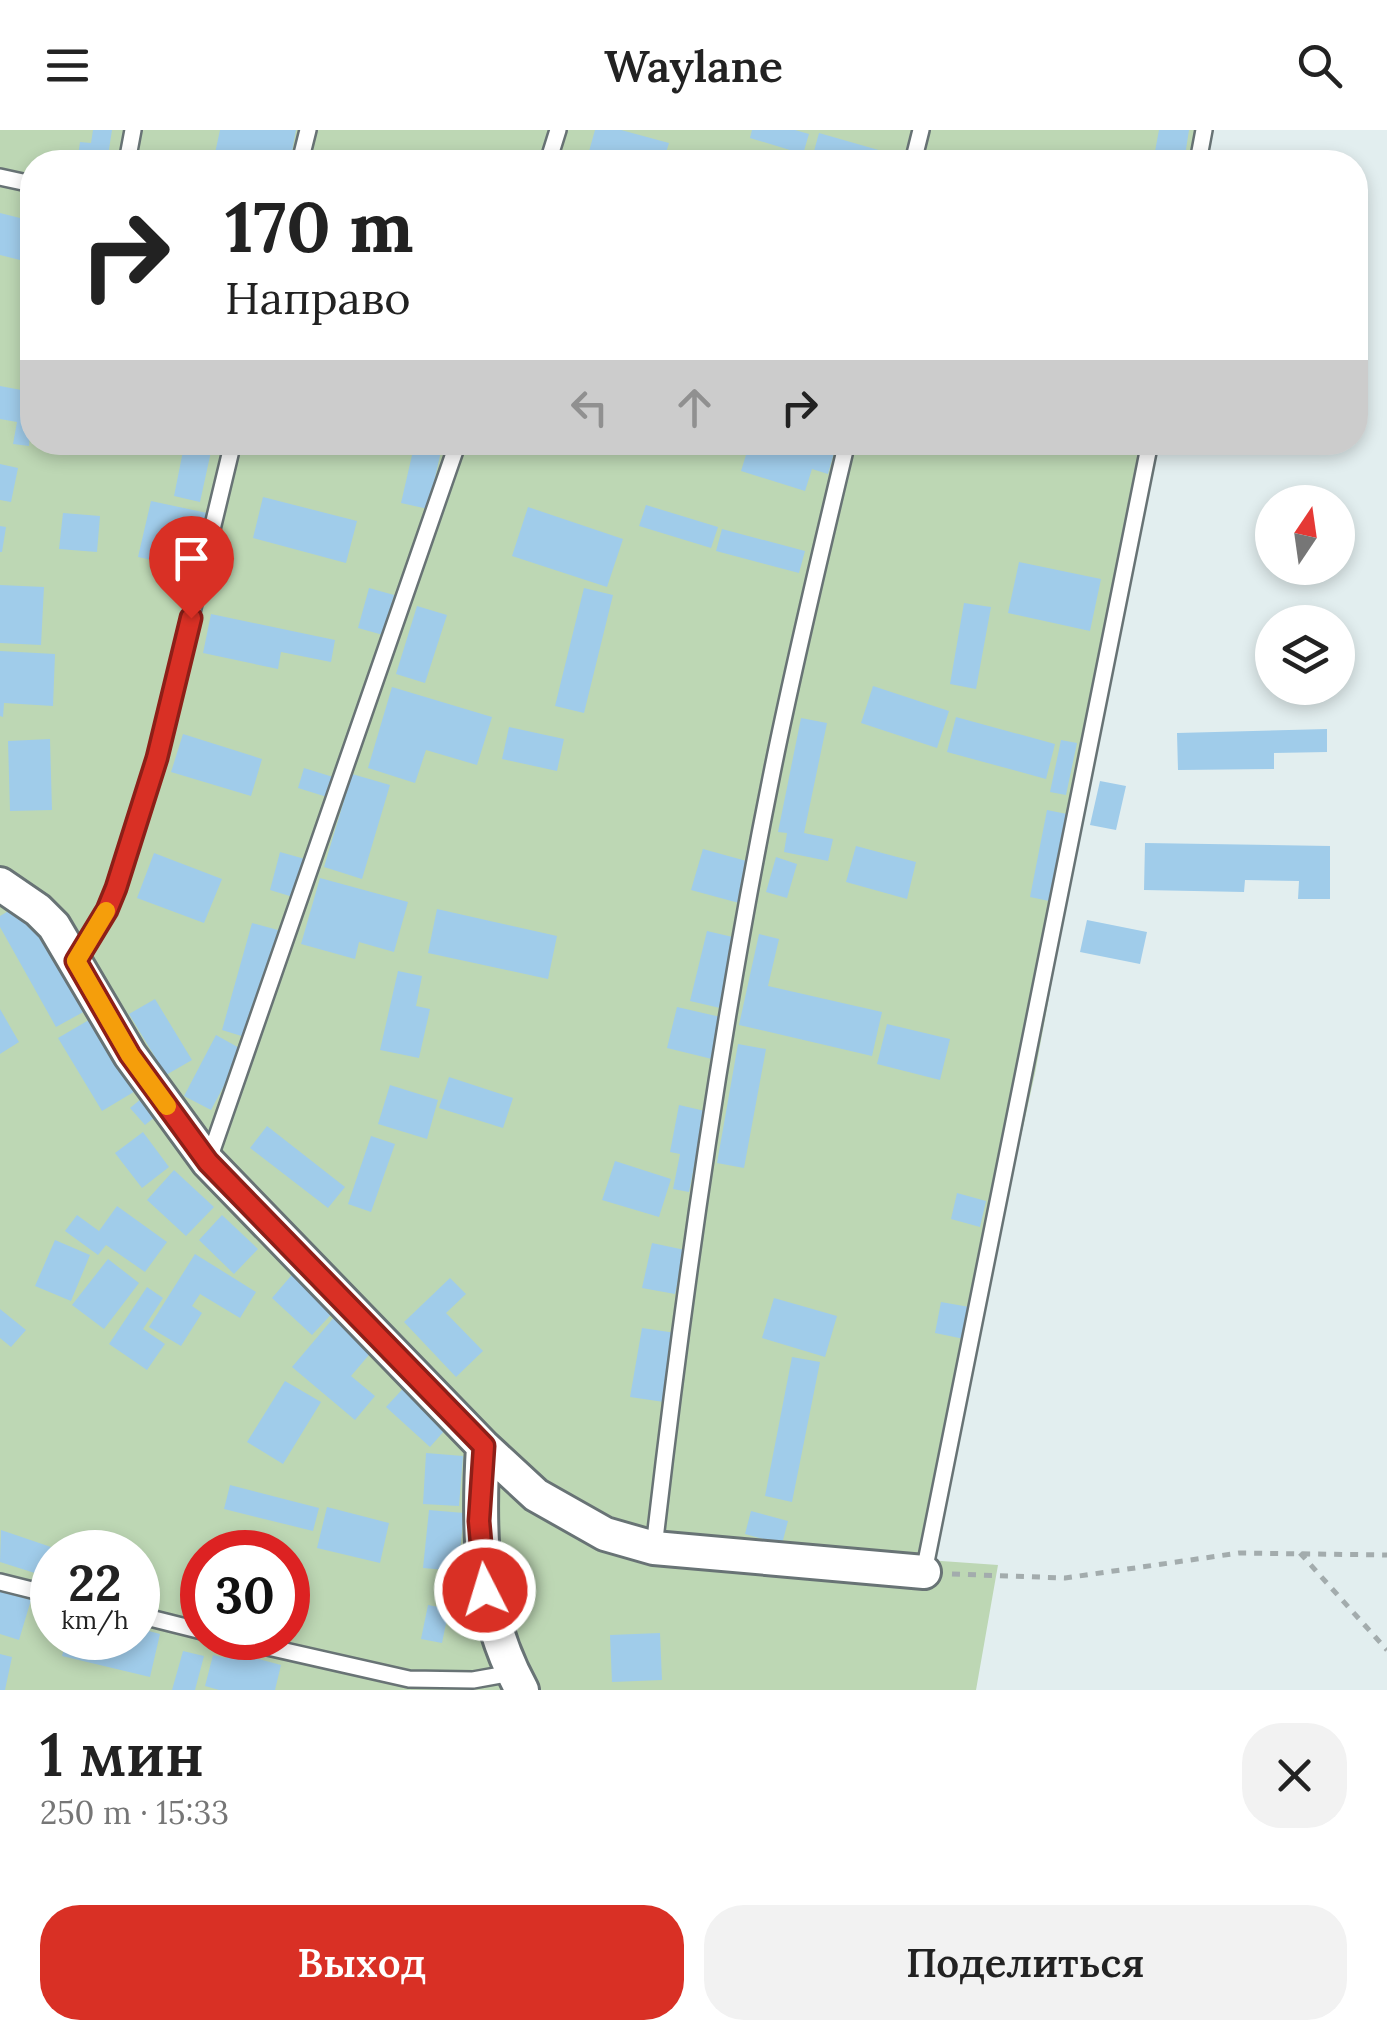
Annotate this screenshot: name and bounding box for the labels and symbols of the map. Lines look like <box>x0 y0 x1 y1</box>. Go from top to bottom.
north arrow <box>1255 485 1355 585</box>
pin <box>149 516 234 619</box>
speed limit sign: 30 <box>180 1530 310 1660</box>
position arrow <box>433 1538 537 1642</box>

